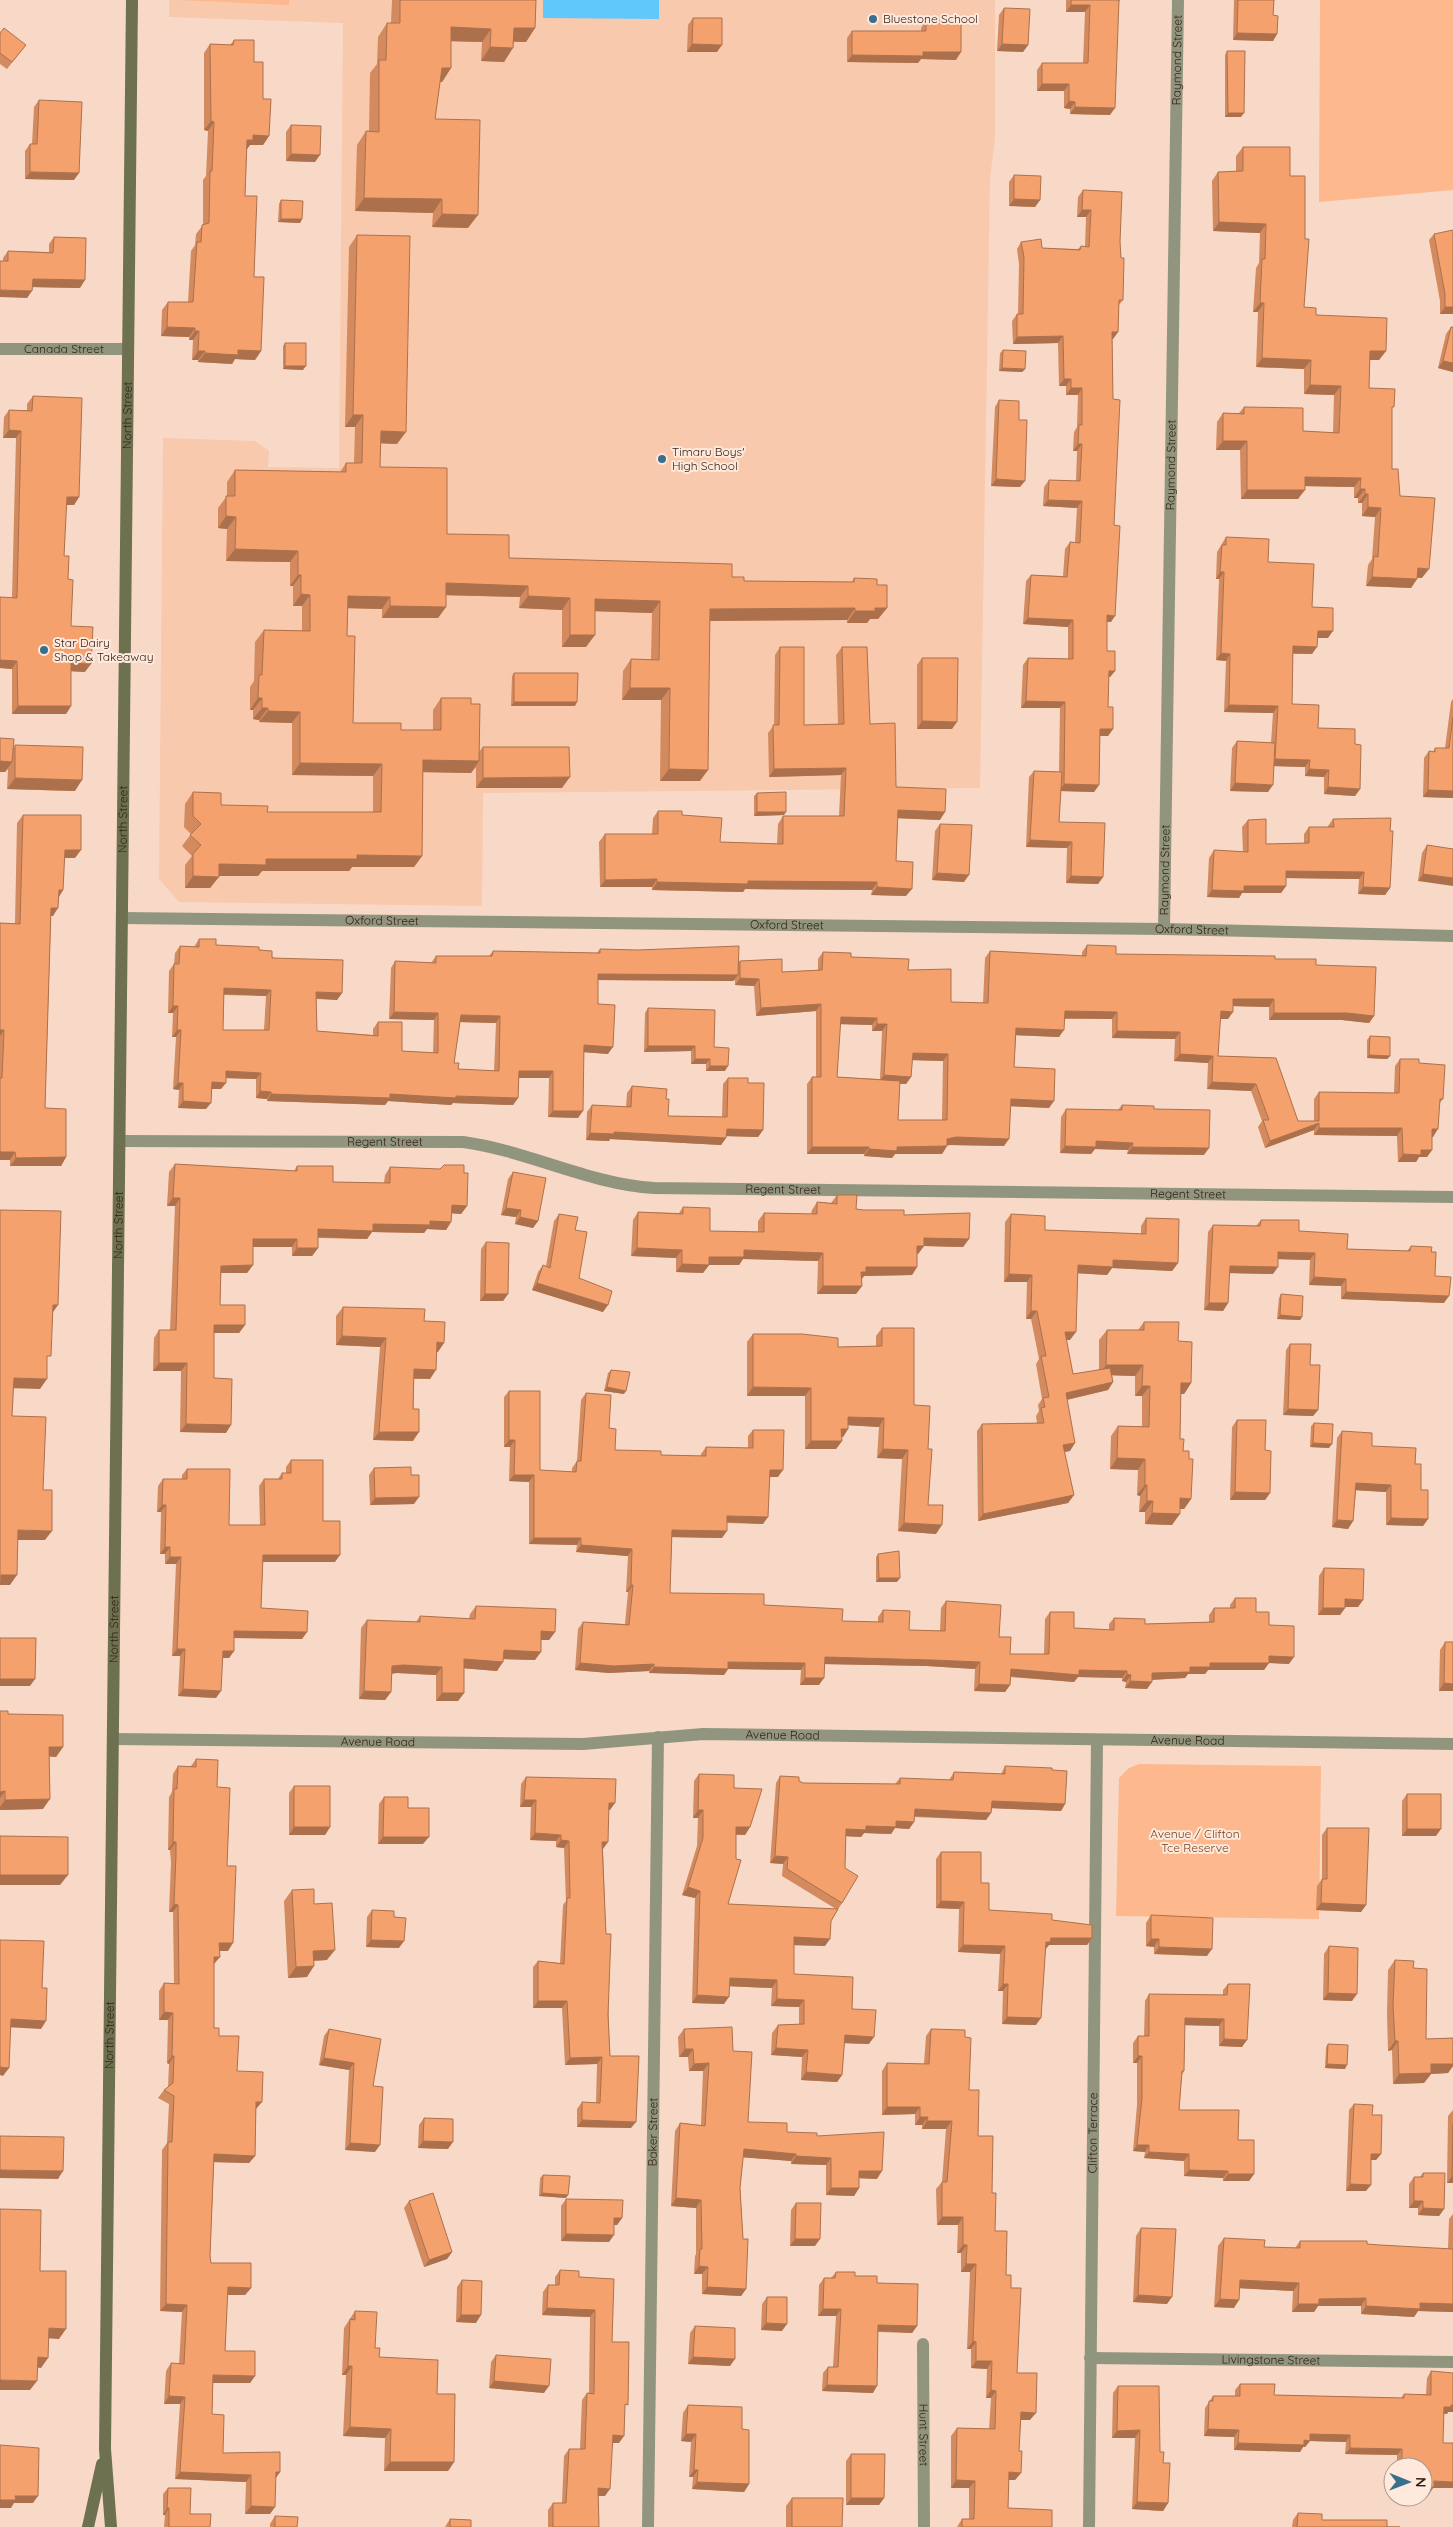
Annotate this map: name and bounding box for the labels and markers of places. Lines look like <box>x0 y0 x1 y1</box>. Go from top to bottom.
place label: Bluestone School <box>883 11 978 26</box>
marker: Bluestone School <box>867 13 879 25</box>
place label: Timaru Boys' High School <box>672 444 744 473</box>
marker: Timaru Boys' High School <box>656 453 668 465</box>
place label: Star Dairy Shop & Takeaway <box>54 635 153 664</box>
marker: Star Dairy Shop & Takeaway <box>38 644 50 656</box>

